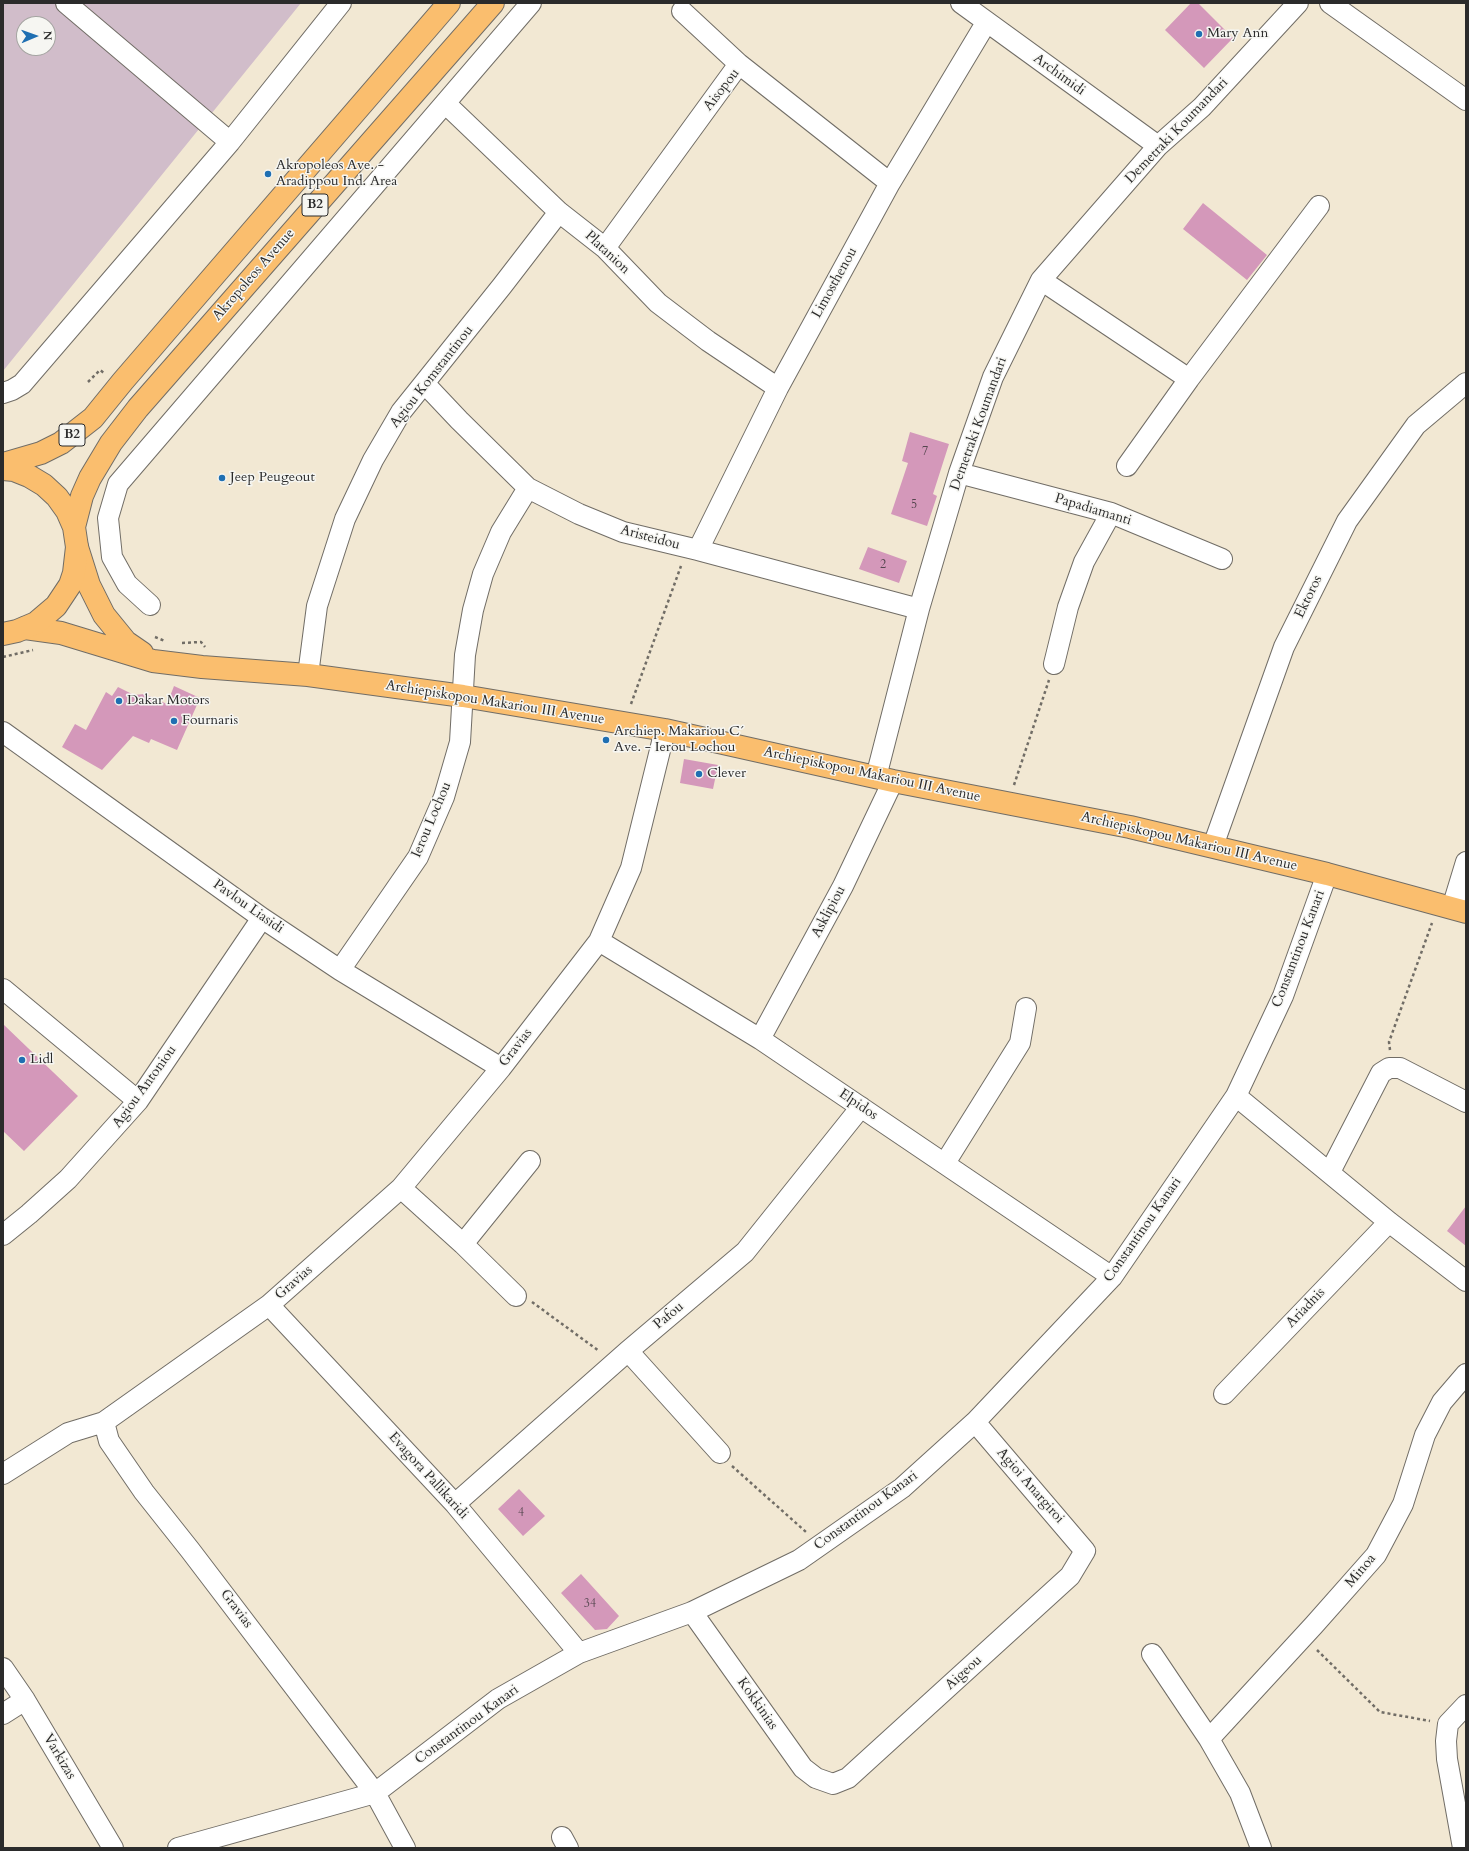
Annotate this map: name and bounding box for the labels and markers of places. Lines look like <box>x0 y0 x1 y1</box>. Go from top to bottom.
place label: Mary Ann <box>1207 26 1268 42</box>
marker: Mary Ann <box>1194 29 1204 39</box>
place label: Akropoleos Ave. - Aradippou Ind. Area <box>276 158 397 190</box>
marker: Akropoleos Ave. - Aradippou Ind. Area <box>263 169 273 179</box>
place label: Jeep Peugeout <box>230 470 315 486</box>
marker: Jeep Peugeout <box>217 473 227 483</box>
place label: Dakar Motors <box>127 693 209 709</box>
marker: Dakar Motors <box>114 696 124 706</box>
place label: Fournaris <box>182 713 238 729</box>
marker: Fournaris <box>169 716 179 726</box>
place label: Archiep. Makariou C´ Ave. - Ierou Lochou <box>614 724 745 756</box>
marker: Archiep. Makariou C´ Ave. - Ierou Lochou <box>601 735 611 745</box>
place label: Clever <box>707 766 746 782</box>
marker: Clever <box>694 769 704 779</box>
place label: Lidl <box>30 1052 53 1068</box>
marker: Lidl <box>17 1055 27 1065</box>

